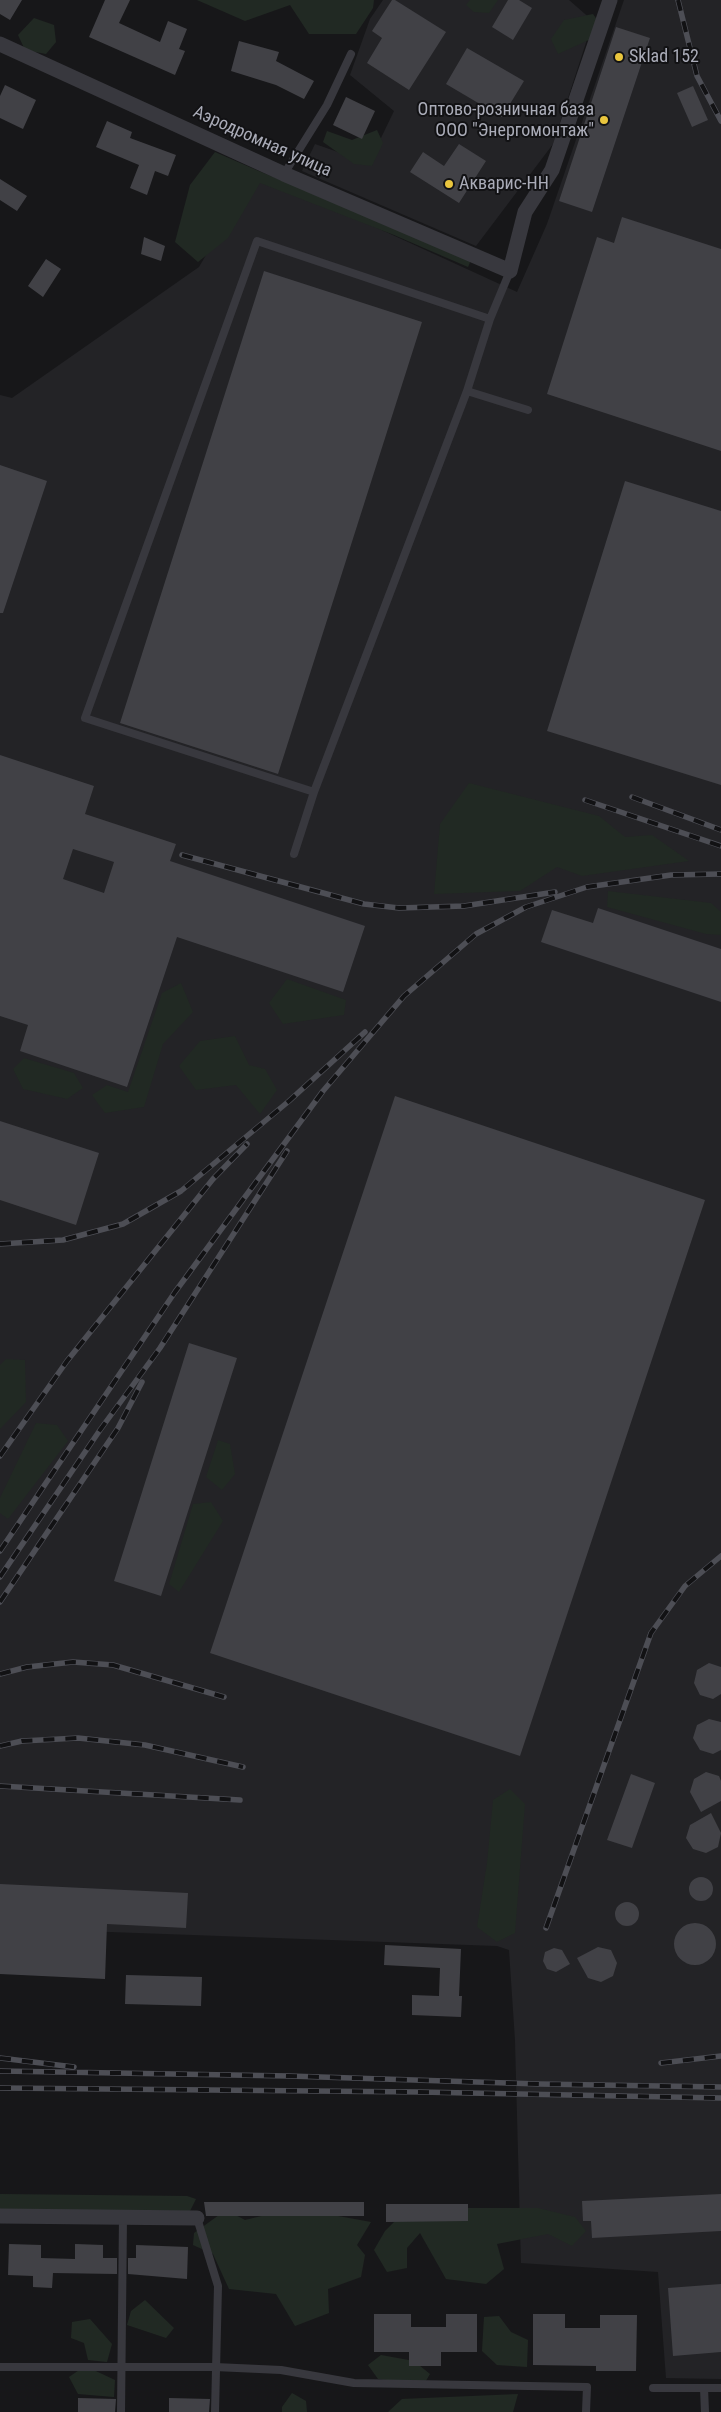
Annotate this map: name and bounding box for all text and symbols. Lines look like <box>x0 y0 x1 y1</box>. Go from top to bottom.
place label: Sklad 152 <box>629 46 699 68</box>
marker: Sklad 152 <box>613 51 625 63</box>
place label: Оптово-розничная база ООО "Энергомонтаж" <box>418 99 594 142</box>
street label: Аэродромная улица <box>189 102 335 182</box>
marker: Оптово-розничная база ООО "Энергомонтаж" <box>598 114 610 126</box>
place label: Акварис-НН <box>459 173 549 195</box>
marker: Акварис-НН <box>443 178 455 190</box>

